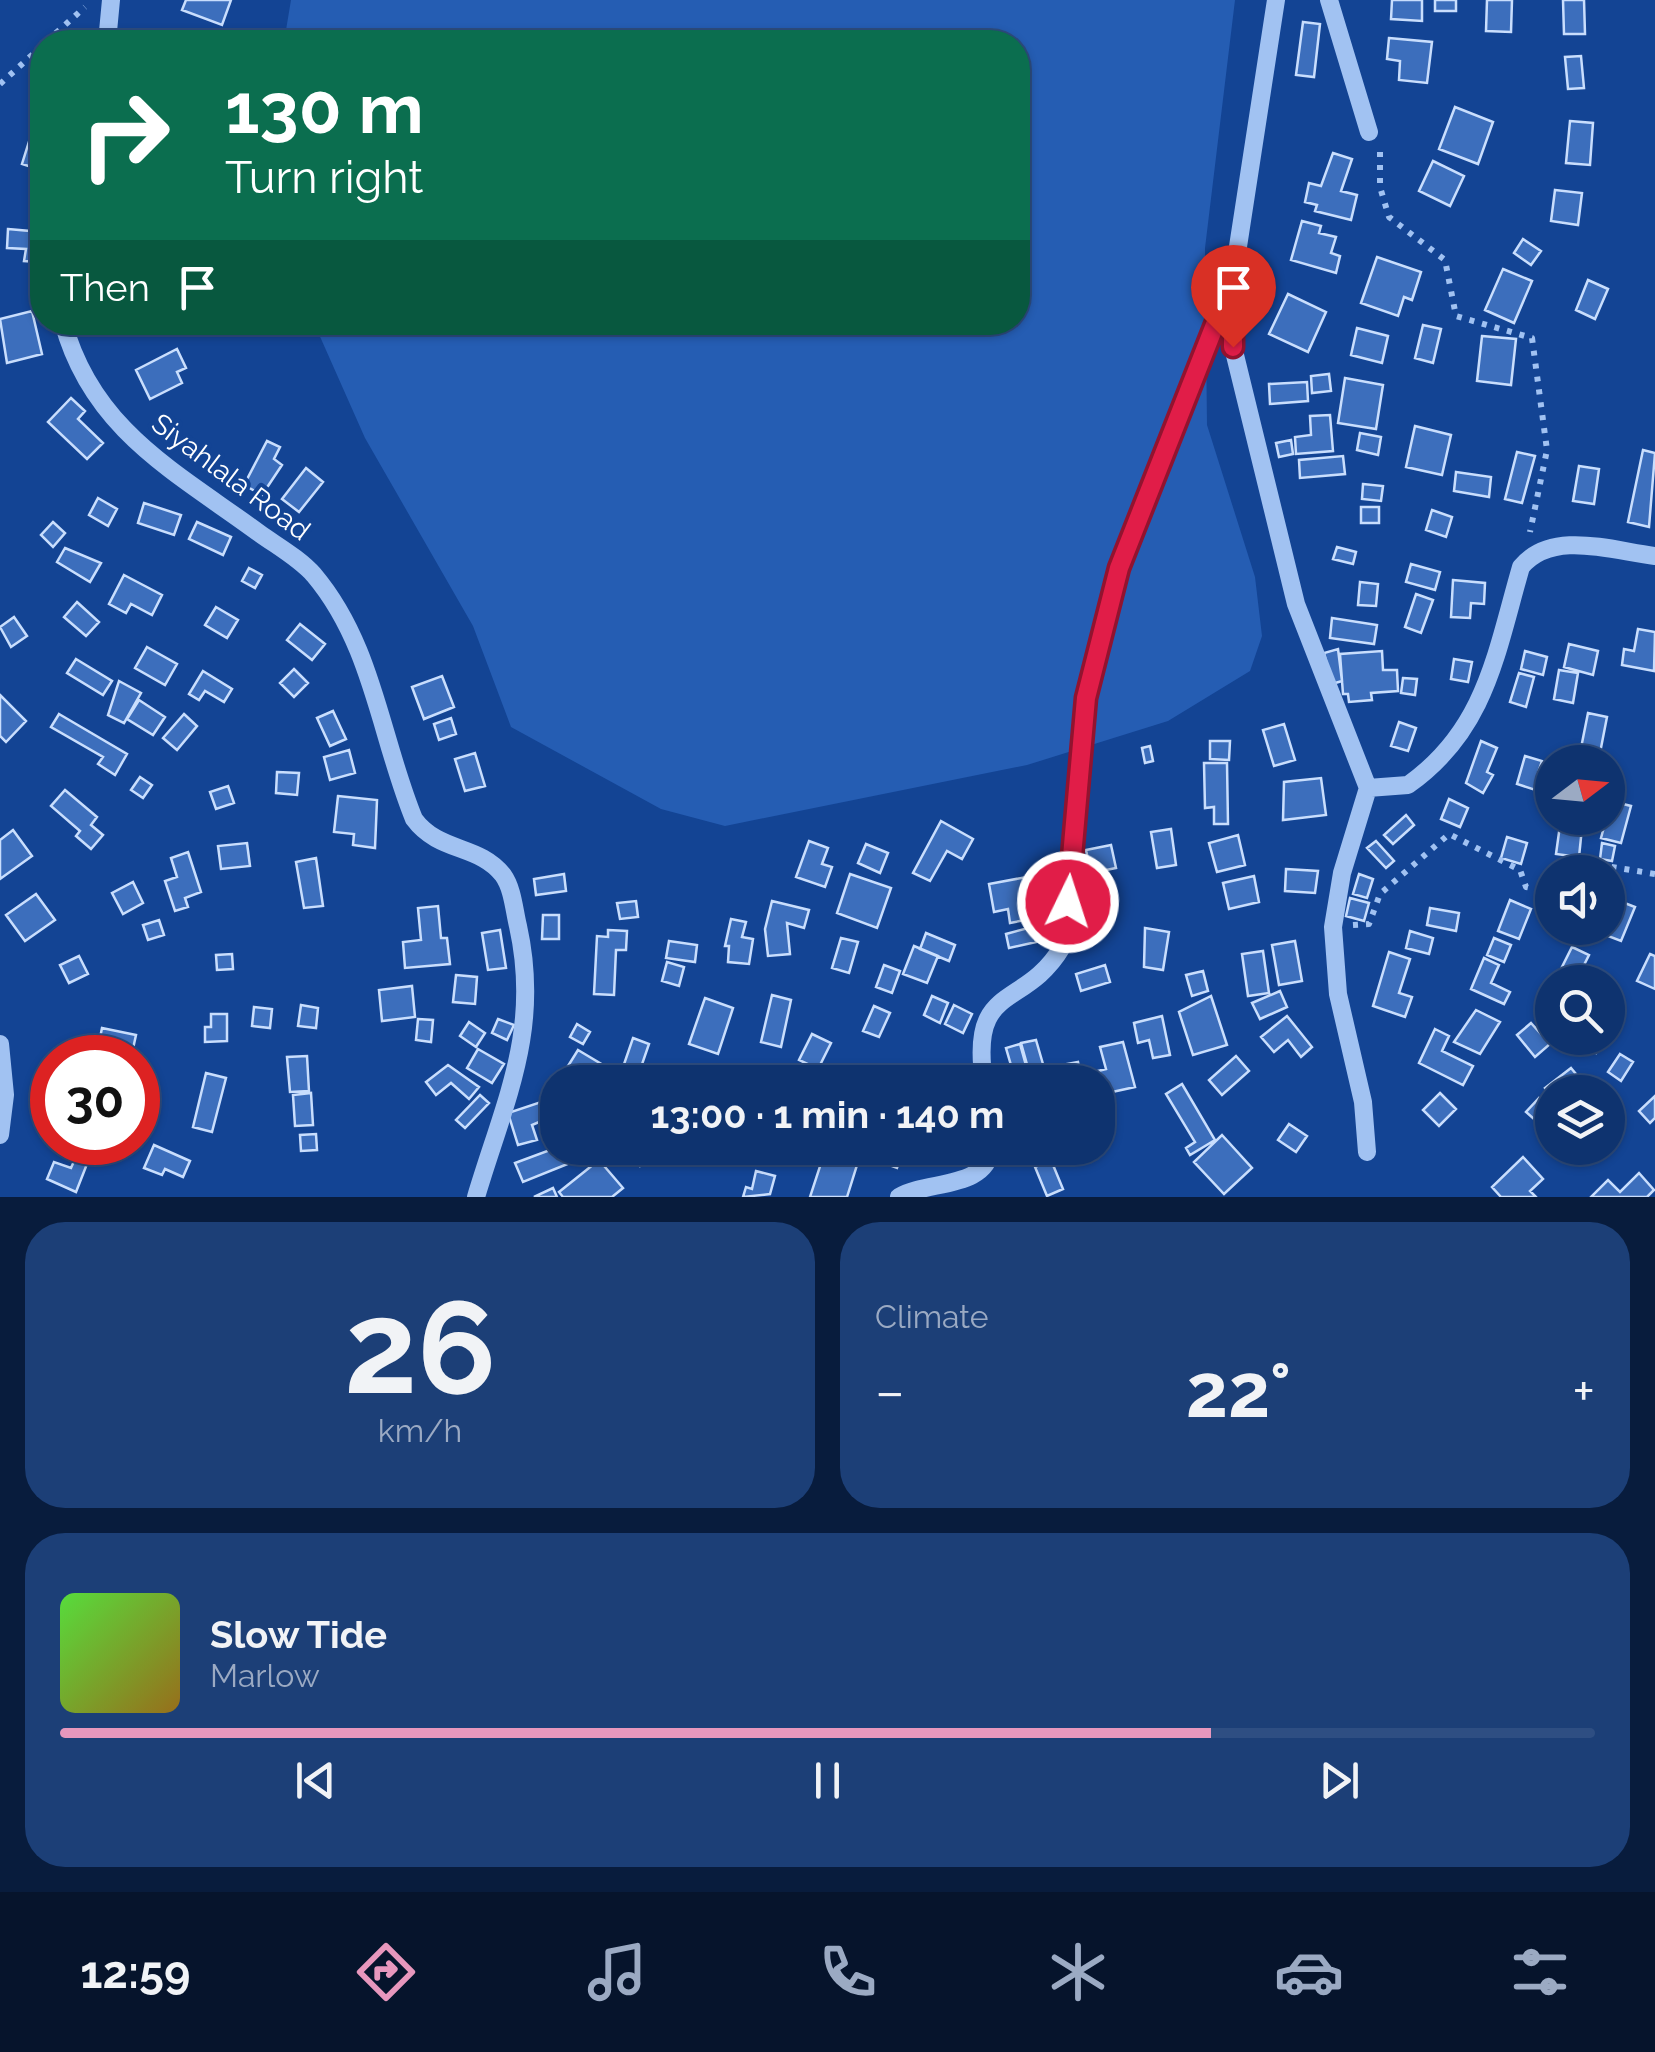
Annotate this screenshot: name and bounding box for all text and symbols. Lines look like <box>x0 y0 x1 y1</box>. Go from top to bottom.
text: 130 m <box>225 67 424 149</box>
icon: right <box>60 70 190 200</box>
text: Turn right <box>225 151 423 204</box>
pin <box>1191 245 1276 348</box>
icon: arrive <box>170 260 225 315</box>
icon: arrive <box>1206 260 1261 315</box>
text: Then <box>60 265 150 310</box>
street label: Siyahlala Road <box>145 407 317 547</box>
north arrow <box>1535 745 1625 835</box>
map controls <box>1535 745 1625 1165</box>
position arrow <box>1016 850 1120 954</box>
button: sound <box>1535 855 1625 945</box>
button: search <box>1535 965 1625 1055</box>
speed limit sign: 30 <box>30 1035 160 1165</box>
button: layers <box>1535 1075 1625 1165</box>
text: 13:00 · 1 min · 140 m <box>651 1092 1004 1137</box>
text: 26 <box>344 1271 496 1423</box>
text: Climate <box>875 1298 989 1335</box>
text: 22° <box>1186 1346 1291 1435</box>
text: − <box>875 1359 905 1424</box>
text: + <box>1572 1359 1595 1424</box>
text: km/h <box>378 1412 462 1449</box>
text: Slow Tide <box>210 1612 387 1657</box>
text: Marlow <box>210 1657 320 1694</box>
icon: previous <box>288 1753 343 1808</box>
icon: pause <box>800 1753 855 1808</box>
icon: next <box>1312 1753 1367 1808</box>
icon: directions <box>351 1937 421 2007</box>
icon: music <box>582 1937 652 2007</box>
icon: phone <box>813 1937 883 2007</box>
icon: climate <box>1043 1937 1113 2007</box>
icon: car <box>1274 1937 1344 2007</box>
icon: filters <box>1505 1937 1575 2007</box>
text: 12:59 <box>80 1946 191 1999</box>

